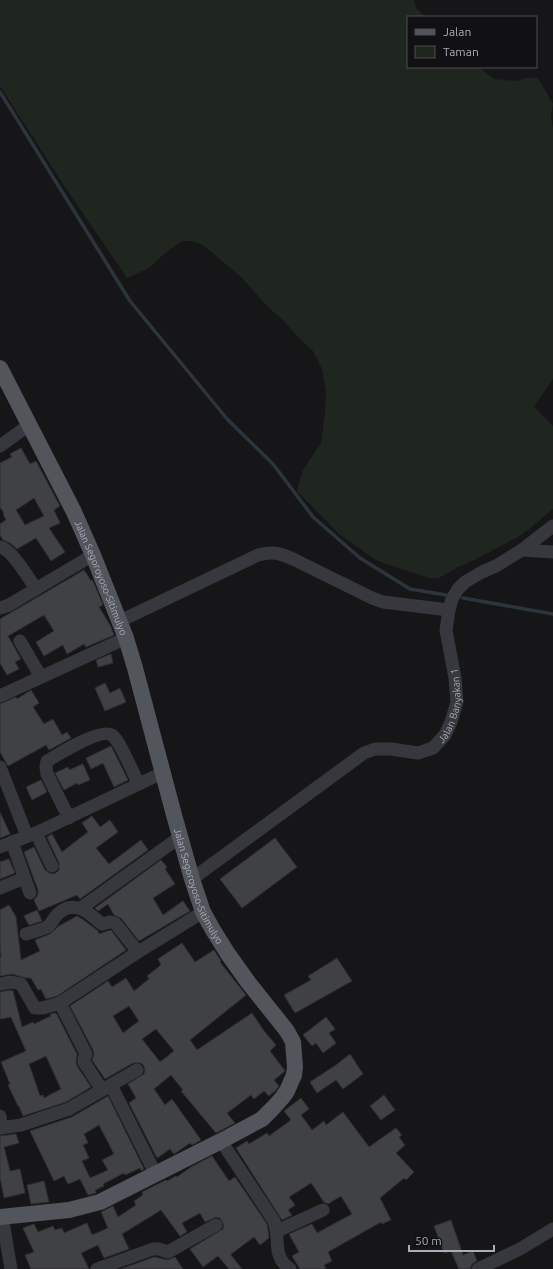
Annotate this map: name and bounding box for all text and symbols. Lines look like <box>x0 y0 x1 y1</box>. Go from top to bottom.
legend <box>407 16 537 68</box>
text: Jalan <box>443 25 471 38</box>
text: Taman <box>443 45 479 58</box>
street label: Jalan Segoroyoso-Sitimulyo <box>72 519 129 637</box>
street label: Jalan Banyakan 1 <box>436 668 463 745</box>
street label: Jalan Segoroyoso-Sitimulyo <box>172 827 225 946</box>
scale bar <box>409 1227 494 1253</box>
text: 50 m <box>415 1234 442 1247</box>

